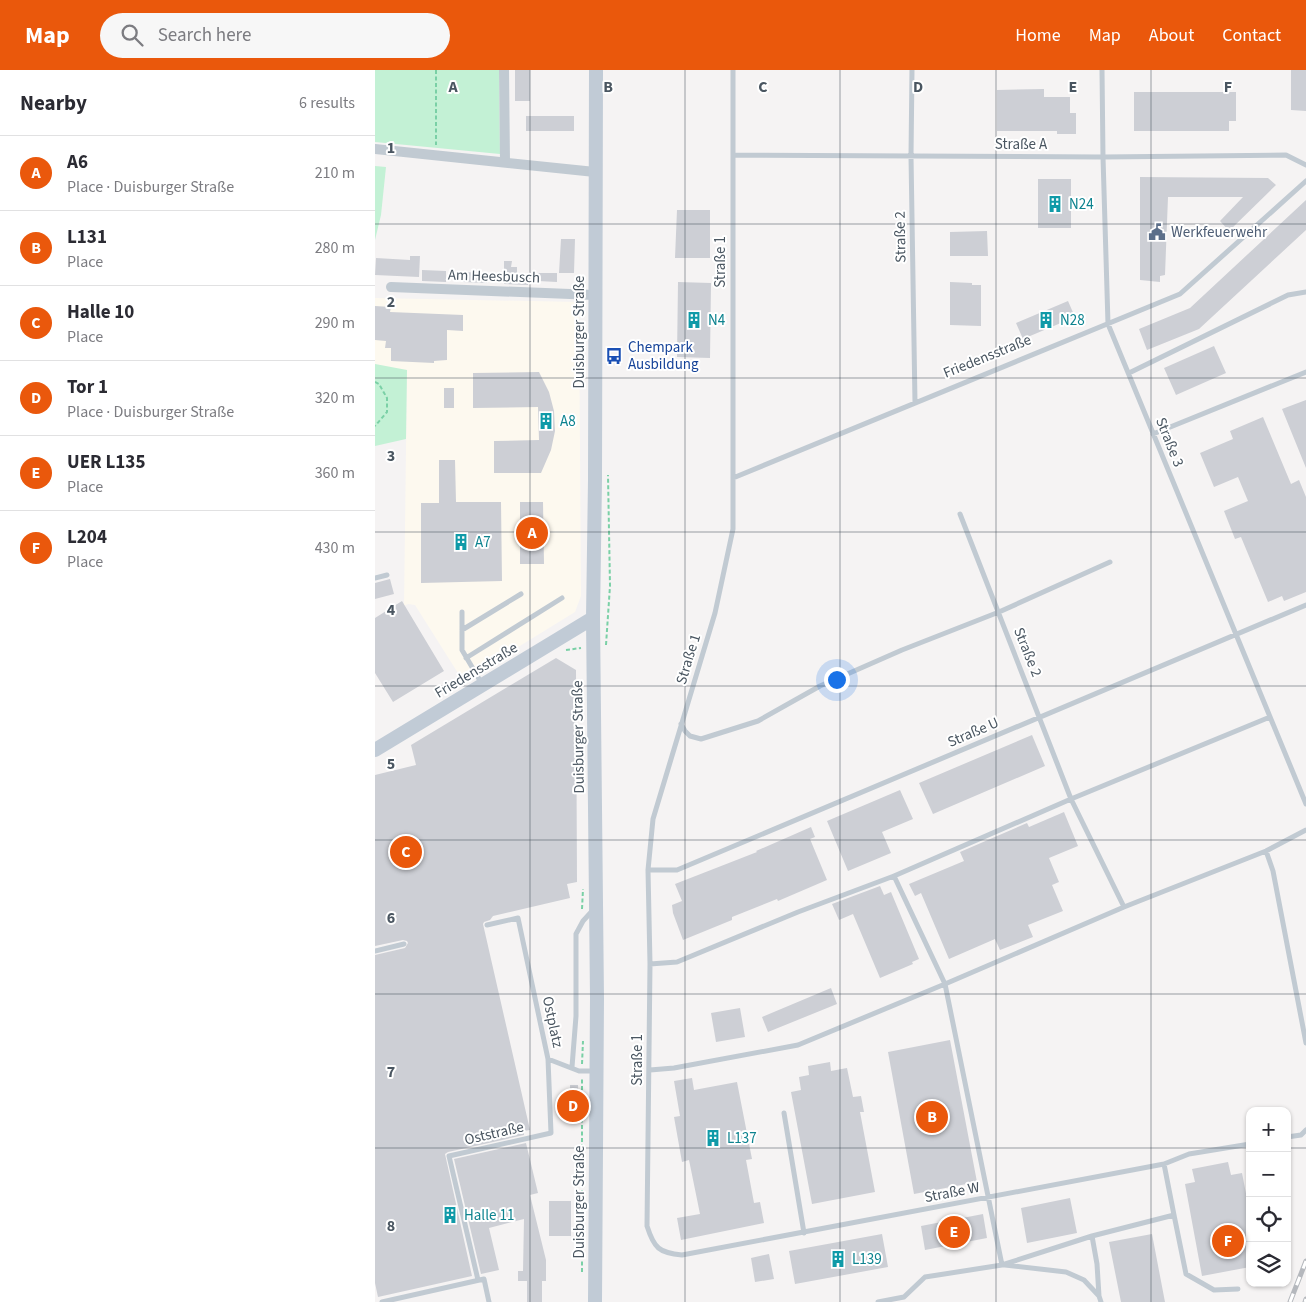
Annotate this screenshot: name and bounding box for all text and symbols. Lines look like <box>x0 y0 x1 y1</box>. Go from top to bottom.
search box <box>100 13 450 58</box>
text: Map <box>25 18 70 53</box>
icon: search <box>118 21 146 49</box>
text: Search here <box>158 22 251 49</box>
text: Home <box>1015 23 1061 48</box>
text: Map <box>1089 23 1121 48</box>
text: About <box>1149 23 1194 48</box>
text: Contact <box>1222 23 1281 48</box>
text: A <box>447 76 458 98</box>
text: B <box>603 76 613 98</box>
text: C <box>758 76 768 98</box>
text: D <box>913 76 923 98</box>
text: E <box>1069 76 1077 98</box>
text: F <box>1224 76 1232 98</box>
text: Nearby <box>20 88 87 118</box>
text: 6 results <box>299 92 355 114</box>
street label: Straße A <box>995 134 1048 155</box>
text: 1 <box>387 137 395 159</box>
text: A6 <box>67 149 88 176</box>
text: A <box>31 162 41 184</box>
text: 210 m <box>315 162 355 184</box>
text: Place · Duisburger Straße <box>67 176 234 198</box>
building icon: N24 <box>1045 194 1065 214</box>
place label: N24 <box>1069 194 1094 215</box>
street label: Straße 2 <box>890 211 911 263</box>
public building icon: Werkfeuerwehr <box>1147 222 1167 242</box>
place label: Werkfeuerwehr <box>1171 222 1268 243</box>
text: L131 <box>67 224 107 251</box>
street label: Straße 1 <box>710 236 731 288</box>
text: B <box>31 237 41 259</box>
text: 280 m <box>315 237 355 259</box>
text: Place <box>67 251 103 273</box>
street label: Am Heesbusch <box>448 264 540 289</box>
street label: Duisburger Straße <box>569 275 590 389</box>
text: 2 <box>387 291 395 313</box>
text: Halle 10 <box>67 299 134 326</box>
building icon: N4 <box>684 310 704 330</box>
place label: N4 <box>708 310 726 331</box>
building icon: N28 <box>1036 310 1056 330</box>
place label: N28 <box>1060 310 1085 331</box>
text: C <box>31 312 41 334</box>
text: 290 m <box>315 312 355 334</box>
text: Place <box>67 326 103 348</box>
street label: Friedensstraße <box>940 329 1034 384</box>
place label: Chempark Ausbildung <box>628 337 699 375</box>
bus stop icon: Chempark Ausbildung <box>604 346 624 366</box>
text: Tor 1 <box>67 374 108 401</box>
text: D <box>31 387 41 409</box>
text: 320 m <box>315 387 355 409</box>
text: Place · Duisburger Straße <box>67 401 234 423</box>
building icon: A8 <box>536 411 556 431</box>
place label: A8 <box>560 411 576 432</box>
street label: Straße 3 <box>1150 414 1189 470</box>
text: 3 <box>387 445 395 467</box>
text: UER L135 <box>67 449 145 476</box>
text: E <box>32 462 40 484</box>
text: 360 m <box>315 462 355 484</box>
text: Place <box>67 476 103 498</box>
pin: A <box>516 514 548 552</box>
text: L204 <box>67 524 107 551</box>
building icon: A7 <box>451 532 471 552</box>
place label: A7 <box>475 532 491 553</box>
text: F <box>32 537 40 559</box>
text: 430 m <box>315 537 355 559</box>
text: Place <box>67 551 103 573</box>
text: 4 <box>387 599 396 621</box>
street label: Straße 2 <box>1008 624 1047 680</box>
street label: Straße 1 <box>671 631 706 687</box>
street label: Friedensstraße <box>431 637 522 703</box>
your location <box>824 667 850 693</box>
street label: Duisburger Straße <box>567 680 590 794</box>
street label: Straße U <box>944 712 1002 753</box>
text: 5 <box>387 753 395 775</box>
pin: C <box>390 833 422 871</box>
text: 6 <box>387 907 395 929</box>
street label: Ostplatz <box>537 995 568 1050</box>
street label: Straße 1 <box>627 1034 648 1086</box>
text: 7 <box>387 1061 395 1083</box>
pin: D <box>557 1087 589 1125</box>
pin: B <box>916 1098 948 1136</box>
map controls <box>1246 1107 1291 1287</box>
button: + <box>1246 1107 1291 1152</box>
street label: Oststraße <box>462 1116 526 1151</box>
building icon: L137 <box>703 1128 723 1148</box>
place label: L137 <box>727 1128 757 1149</box>
street label: Duisburger Straße <box>569 1145 590 1259</box>
button: − <box>1246 1152 1291 1197</box>
street label: Straße W <box>923 1177 982 1208</box>
button: locate <box>1246 1197 1291 1242</box>
building icon: Halle 11 <box>440 1205 460 1225</box>
place label: Halle 11 <box>464 1205 514 1226</box>
pin: E <box>938 1213 970 1251</box>
text: 8 <box>387 1215 395 1237</box>
pin: F <box>1212 1222 1244 1260</box>
button: layers <box>1246 1242 1291 1287</box>
building icon: L139 <box>828 1249 848 1269</box>
place label: L139 <box>852 1249 882 1270</box>

